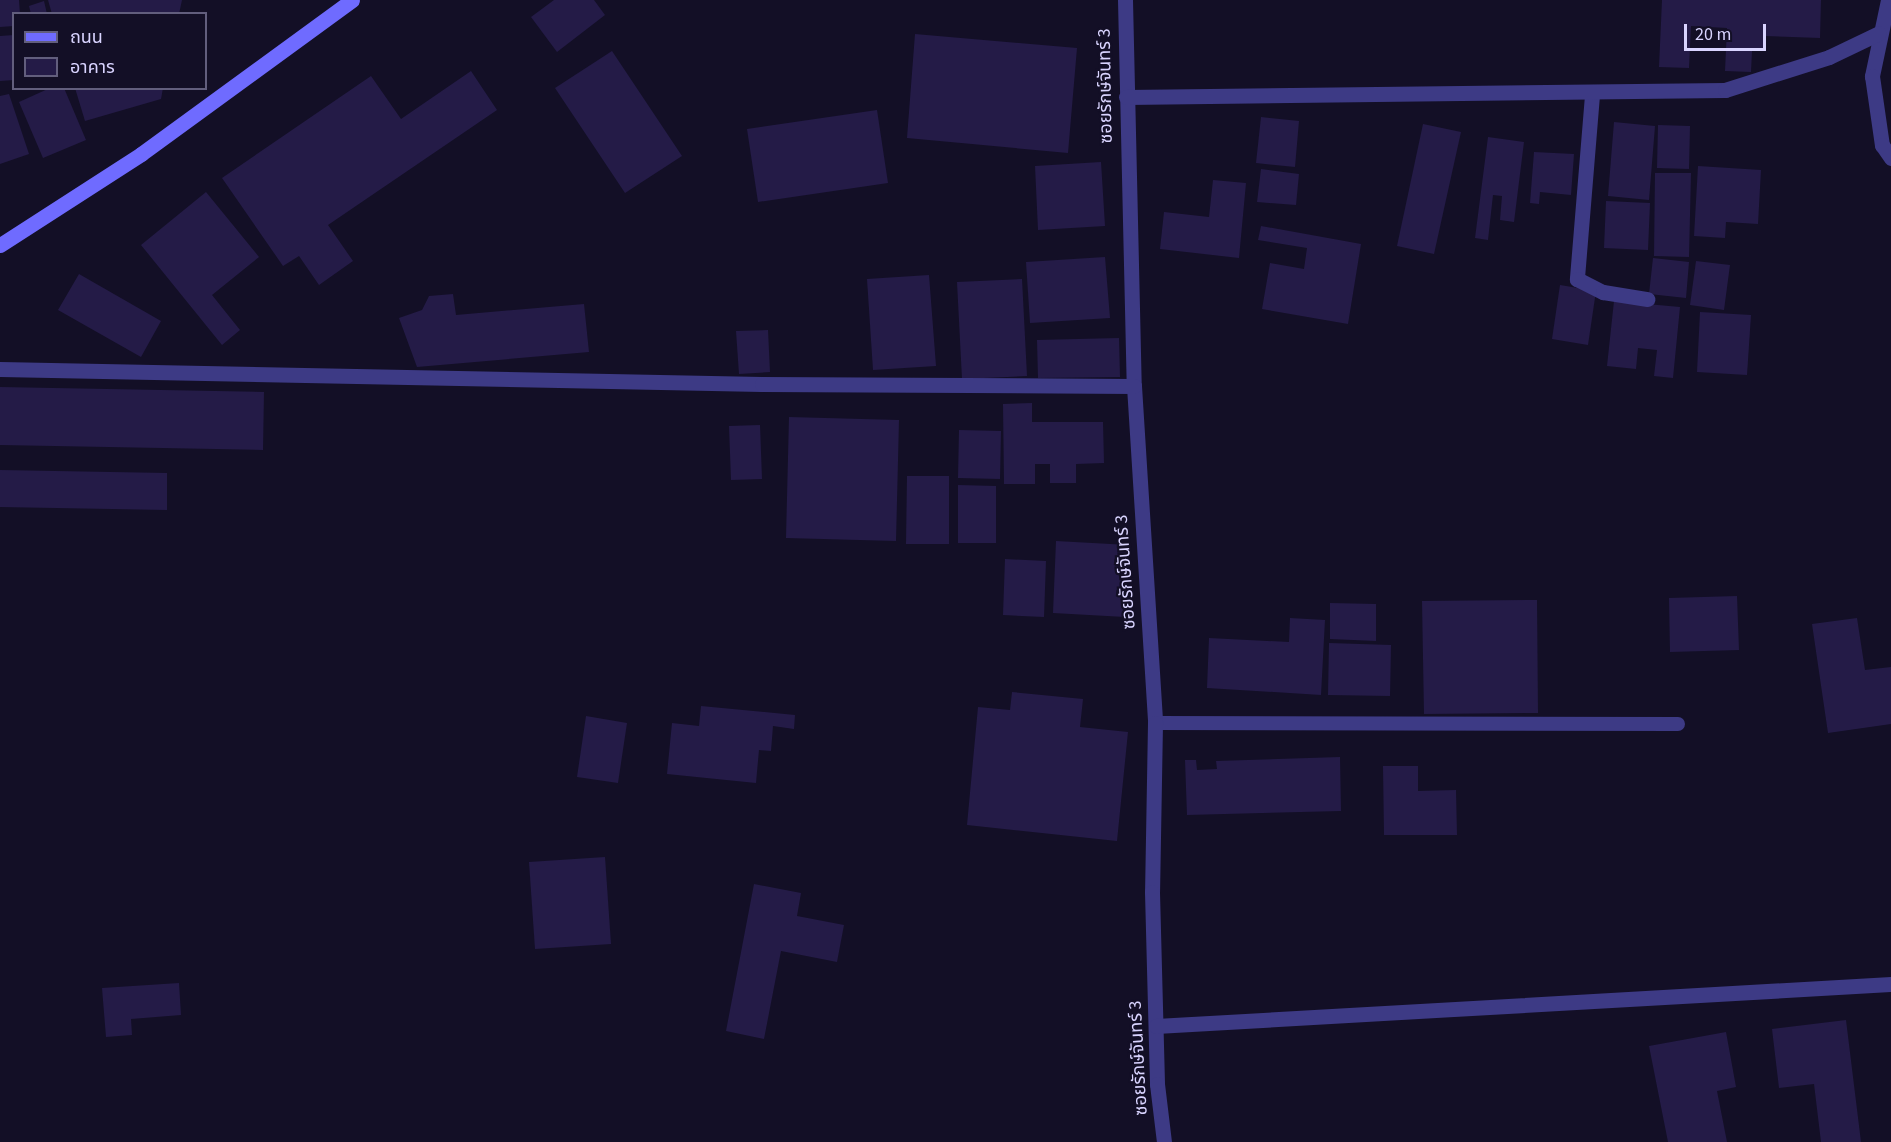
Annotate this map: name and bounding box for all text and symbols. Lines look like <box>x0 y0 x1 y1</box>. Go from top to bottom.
legend <box>12 12 207 90</box>
scale bar <box>1687 12 1770 50</box>
text: 20 m <box>1695 22 1731 47</box>
text: ถนน <box>70 25 103 50</box>
street label: ซอยรักษ์จันทร์ 3 <box>1094 28 1118 144</box>
text: อาคาร <box>70 55 115 80</box>
street label: ซอยรักษ์จันทร์ 3 <box>1111 514 1141 630</box>
street label: ซอยรักษ์จันทร์ 3 <box>1125 1000 1153 1116</box>

